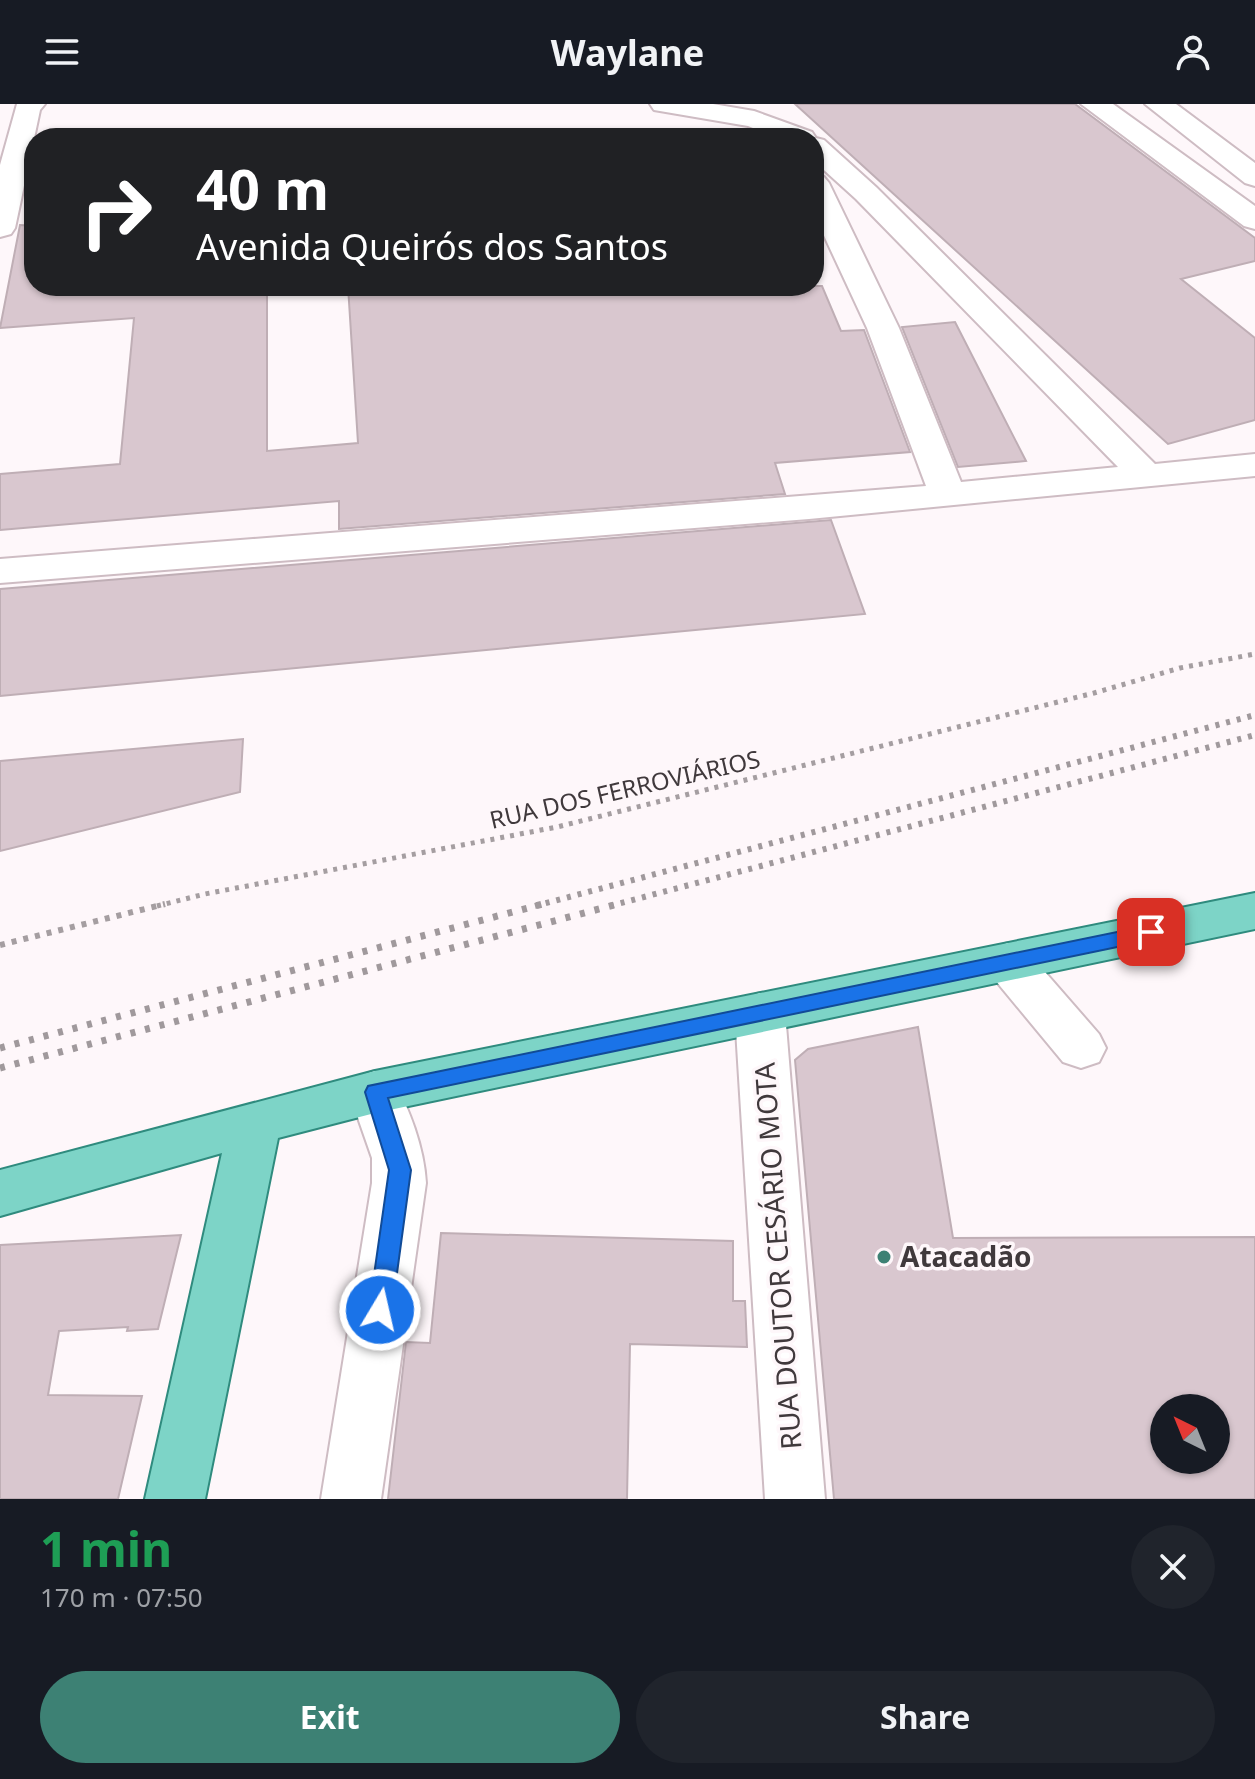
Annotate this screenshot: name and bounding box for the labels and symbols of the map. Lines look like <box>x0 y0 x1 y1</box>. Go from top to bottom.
street label: RUA DOS FERROVIÁRIOS <box>486 741 763 836</box>
pin <box>1117 898 1185 966</box>
street label: RUA DOUTOR CESÁRIO MOTA <box>745 1061 809 1451</box>
place label: Atacadão <box>900 1237 1032 1275</box>
marker: Atacadão <box>875 1248 893 1266</box>
position arrow <box>338 1268 422 1352</box>
north arrow <box>1150 1394 1230 1474</box>

